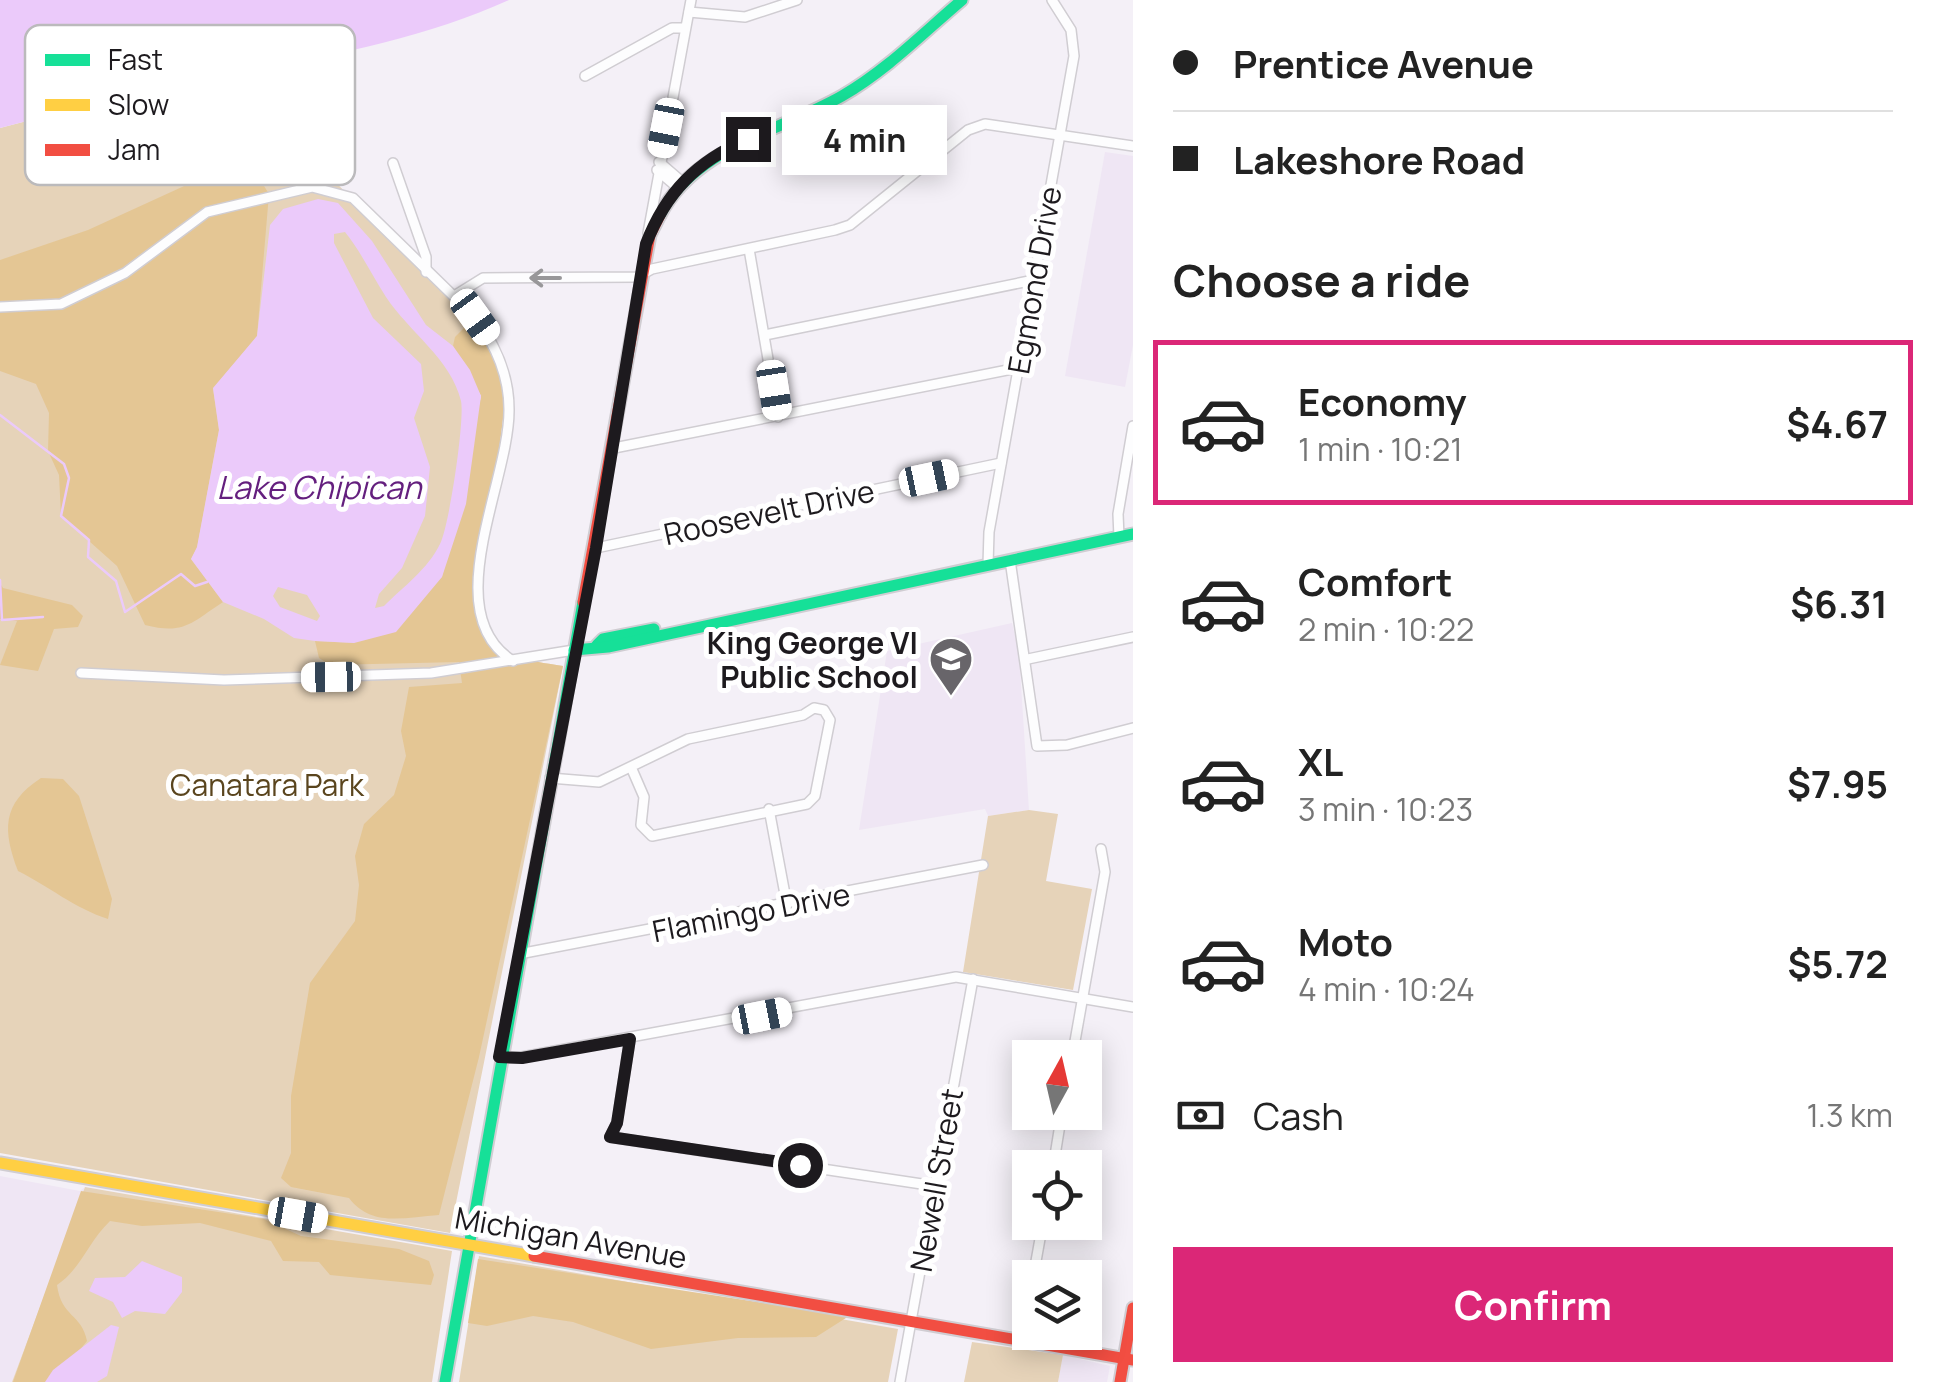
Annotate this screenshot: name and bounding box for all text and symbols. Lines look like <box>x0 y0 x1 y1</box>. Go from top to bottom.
legend <box>25 25 355 185</box>
text: Prentice Avenue <box>1233 37 1534 89</box>
text: Fast <box>108 40 163 78</box>
text: Slow <box>108 85 169 123</box>
car <box>646 96 686 160</box>
callout: 4 min <box>783 104 948 174</box>
route end <box>726 117 771 162</box>
text: 4 min <box>823 118 906 162</box>
text: Jam <box>108 130 160 168</box>
text: Lakeshore Road <box>1233 133 1525 185</box>
street label: Egmond Drive <box>997 183 1071 377</box>
text: Choose a ride <box>1173 249 1470 311</box>
one-way arrow <box>530 268 562 288</box>
car <box>445 284 505 350</box>
car <box>754 358 794 422</box>
text: Economy <box>1298 375 1467 427</box>
icon: car <box>1178 378 1268 468</box>
text: $4.67 <box>1786 397 1888 449</box>
text: 1 min · 10:21 <box>1298 427 1463 471</box>
car <box>897 457 961 499</box>
water label: Lake Chipican <box>217 465 422 509</box>
street label: Roosevelt Drive <box>660 470 878 554</box>
text: Comfort <box>1298 555 1452 607</box>
icon: car <box>1178 558 1268 648</box>
text: $6.31 <box>1790 577 1888 629</box>
text: 2 min · 10:22 <box>1298 607 1474 651</box>
place label: King George VI Public School <box>707 622 918 697</box>
school or university icon: King George VI Public School <box>928 636 974 697</box>
car <box>301 661 361 693</box>
text: XL <box>1298 735 1343 787</box>
icon: car <box>1178 738 1268 828</box>
text: $7.95 <box>1787 757 1888 809</box>
park label: Canatara Park <box>170 764 365 805</box>
text: 3 min · 10:23 <box>1298 787 1473 831</box>
street label: Flamingo Drive <box>649 873 853 951</box>
text: Moto <box>1298 915 1393 967</box>
icon: car <box>1178 918 1268 1008</box>
text: $5.72 <box>1787 937 1888 989</box>
text: 4 min · 10:24 <box>1298 967 1475 1011</box>
car <box>730 996 794 1036</box>
north arrow <box>1012 1040 1102 1130</box>
map controls <box>1012 1040 1102 1350</box>
street label: Newell Street <box>900 1085 972 1275</box>
icon: cash <box>1173 1088 1228 1143</box>
text: Cash <box>1253 1089 1344 1141</box>
text: 1.3 km <box>1807 1093 1893 1137</box>
route start <box>778 1143 823 1188</box>
button: locate <box>1012 1150 1102 1240</box>
car <box>266 1195 330 1235</box>
street label: Michigan Avenue <box>452 1196 690 1278</box>
button: Confirm <box>1173 1247 1893 1362</box>
button: layers <box>1012 1260 1102 1350</box>

